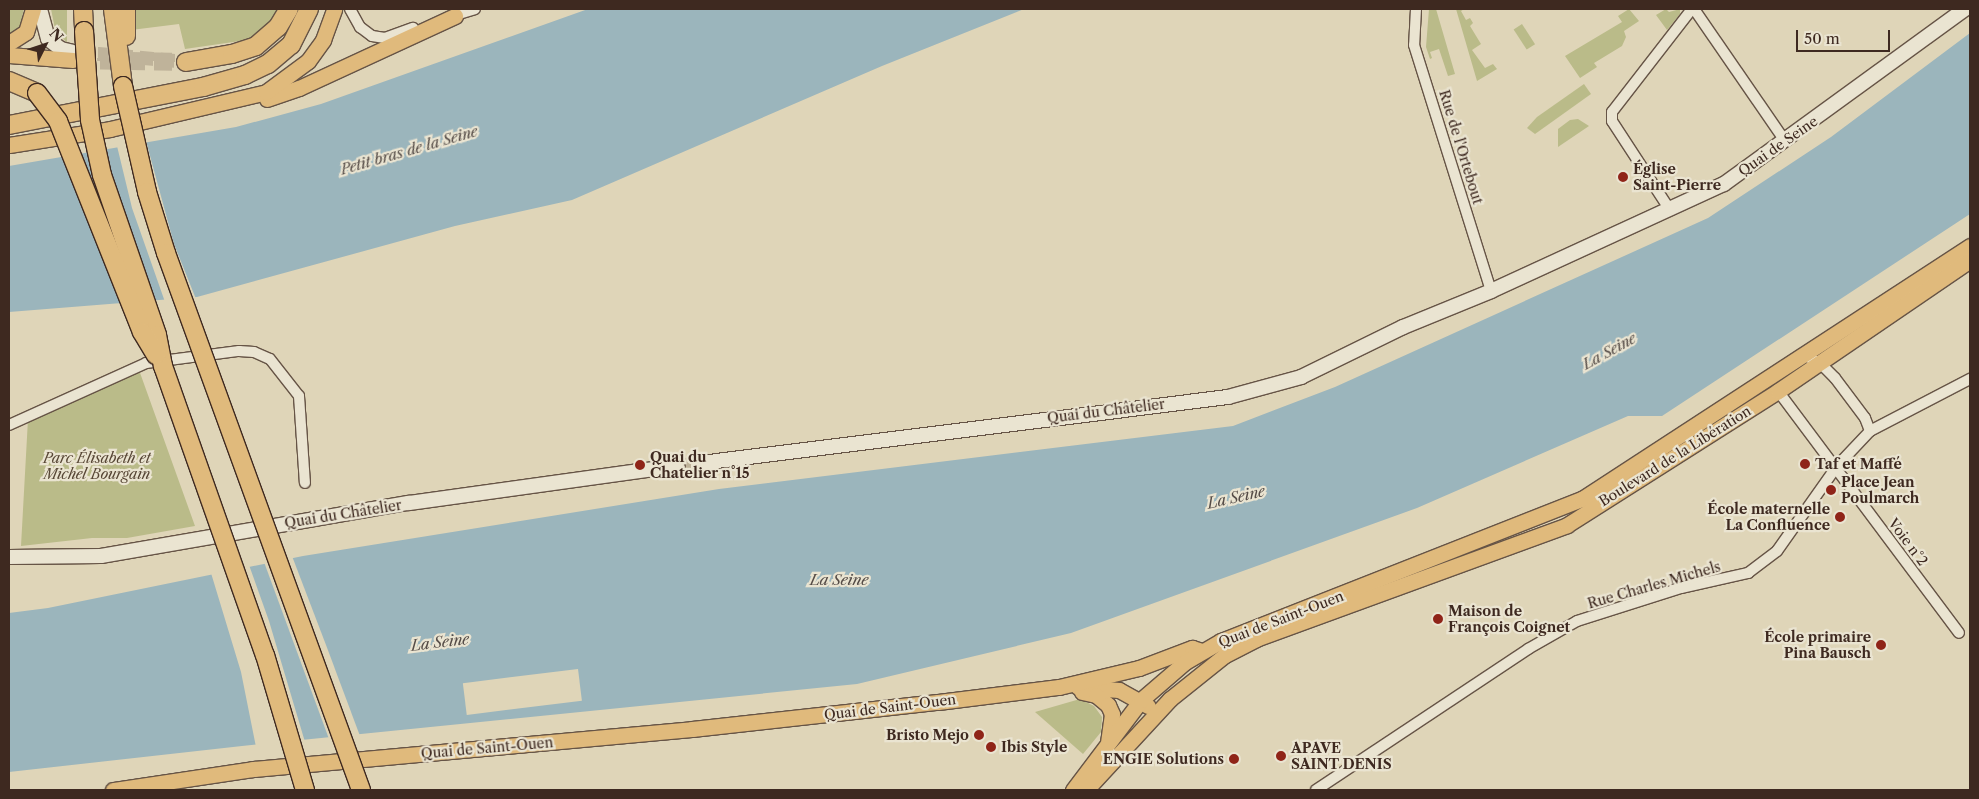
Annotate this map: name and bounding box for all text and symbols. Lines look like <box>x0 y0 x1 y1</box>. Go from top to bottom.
north arrow <box>20 20 70 70</box>
scale bar <box>1799 20 1893 52</box>
text: N <box>46 25 67 46</box>
text: 50 m <box>1804 29 1840 48</box>
street label: Rue de l'Ortebout <box>1436 88 1486 206</box>
street label: Quai de Seine <box>1735 112 1821 180</box>
water label: Petit bras de la Seine <box>338 122 480 178</box>
place label: Église Saint-Pierre <box>1633 161 1721 193</box>
marker: Église Saint-Pierre <box>1617 171 1629 183</box>
water label: La Seine <box>1579 329 1639 373</box>
street label: Quai du Châtelier <box>1046 395 1166 427</box>
street label: Boulevard de la Libération <box>1596 402 1754 510</box>
place label: Quai du Chatelier n°15 <box>650 449 750 482</box>
park label: Parc Élisabeth et Michel Bourgain <box>43 450 151 482</box>
place label: Taf et Maffé <box>1815 456 1902 472</box>
marker: Taf et Maffé <box>1799 458 1811 470</box>
marker: Quai du Chatelier n°15 <box>634 459 646 471</box>
place label: Place Jean Poulmarch <box>1841 474 1919 507</box>
water label: La Seine <box>1205 482 1267 512</box>
marker: Place Jean Poulmarch <box>1825 484 1837 496</box>
street label: Quai du Châtelier <box>283 496 403 532</box>
place label: École maternelle La Confluence <box>1707 501 1830 534</box>
marker: École maternelle La Confluence <box>1834 511 1846 523</box>
street label: Voie n°2 <box>1885 515 1931 569</box>
street label: Rue Charles Michels <box>1586 558 1722 612</box>
water label: La Seine <box>810 571 868 589</box>
street label: Quai de Saint-Ouen <box>1216 587 1346 651</box>
place label: Maison de François Coignet <box>1448 603 1570 636</box>
marker: Maison de François Coignet <box>1432 613 1444 625</box>
water label: La Seine <box>410 629 470 655</box>
place label: École primaire Pina Bausch <box>1764 629 1871 662</box>
marker: École primaire Pina Bausch <box>1875 639 1887 651</box>
street label: Quai de Saint-Ouen <box>823 691 957 723</box>
place label: Bristo Mejo <box>886 727 969 743</box>
marker: Bristo Mejo <box>973 729 985 741</box>
street label: Quai de Saint-Ouen <box>420 734 554 762</box>
place label: Ibis Style <box>1001 739 1067 755</box>
place label: APAVE SAINT DENIS <box>1291 740 1392 772</box>
marker: Ibis Style <box>985 741 997 753</box>
marker: APAVE SAINT DENIS <box>1275 750 1287 762</box>
place label: ENGIE Solutions <box>1103 751 1224 767</box>
marker: ENGIE Solutions <box>1228 753 1240 765</box>

